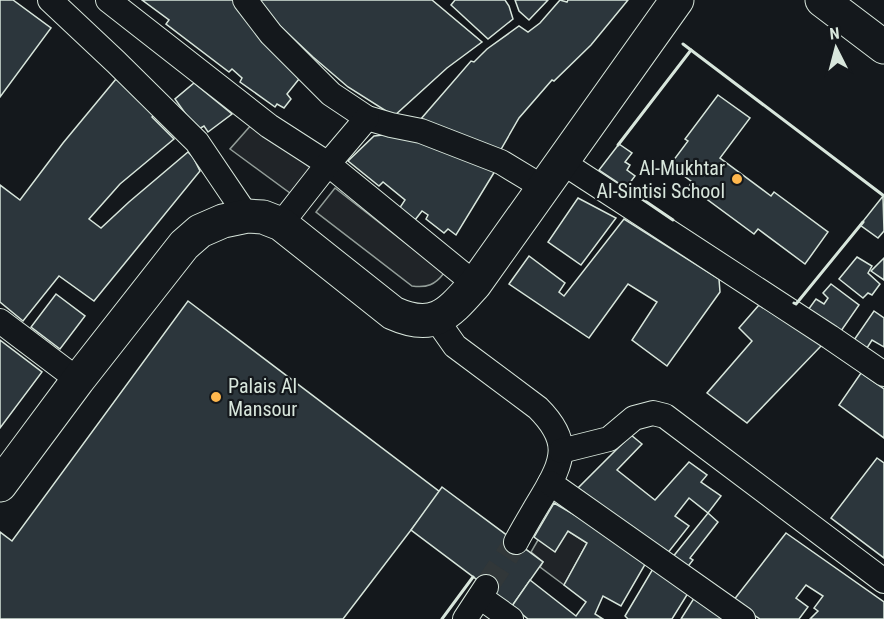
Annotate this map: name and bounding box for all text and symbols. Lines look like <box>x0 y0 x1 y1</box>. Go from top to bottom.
north arrow <box>806 18 866 78</box>
text: N <box>829 24 840 44</box>
place label: Al-Mukhtar Al-Sintisi School <box>597 156 725 203</box>
marker: Al-Mukhtar Al-Sintisi School <box>730 172 744 186</box>
place label: Palais Al Mansour <box>228 374 297 421</box>
marker: Palais Al Mansour <box>209 390 223 404</box>

